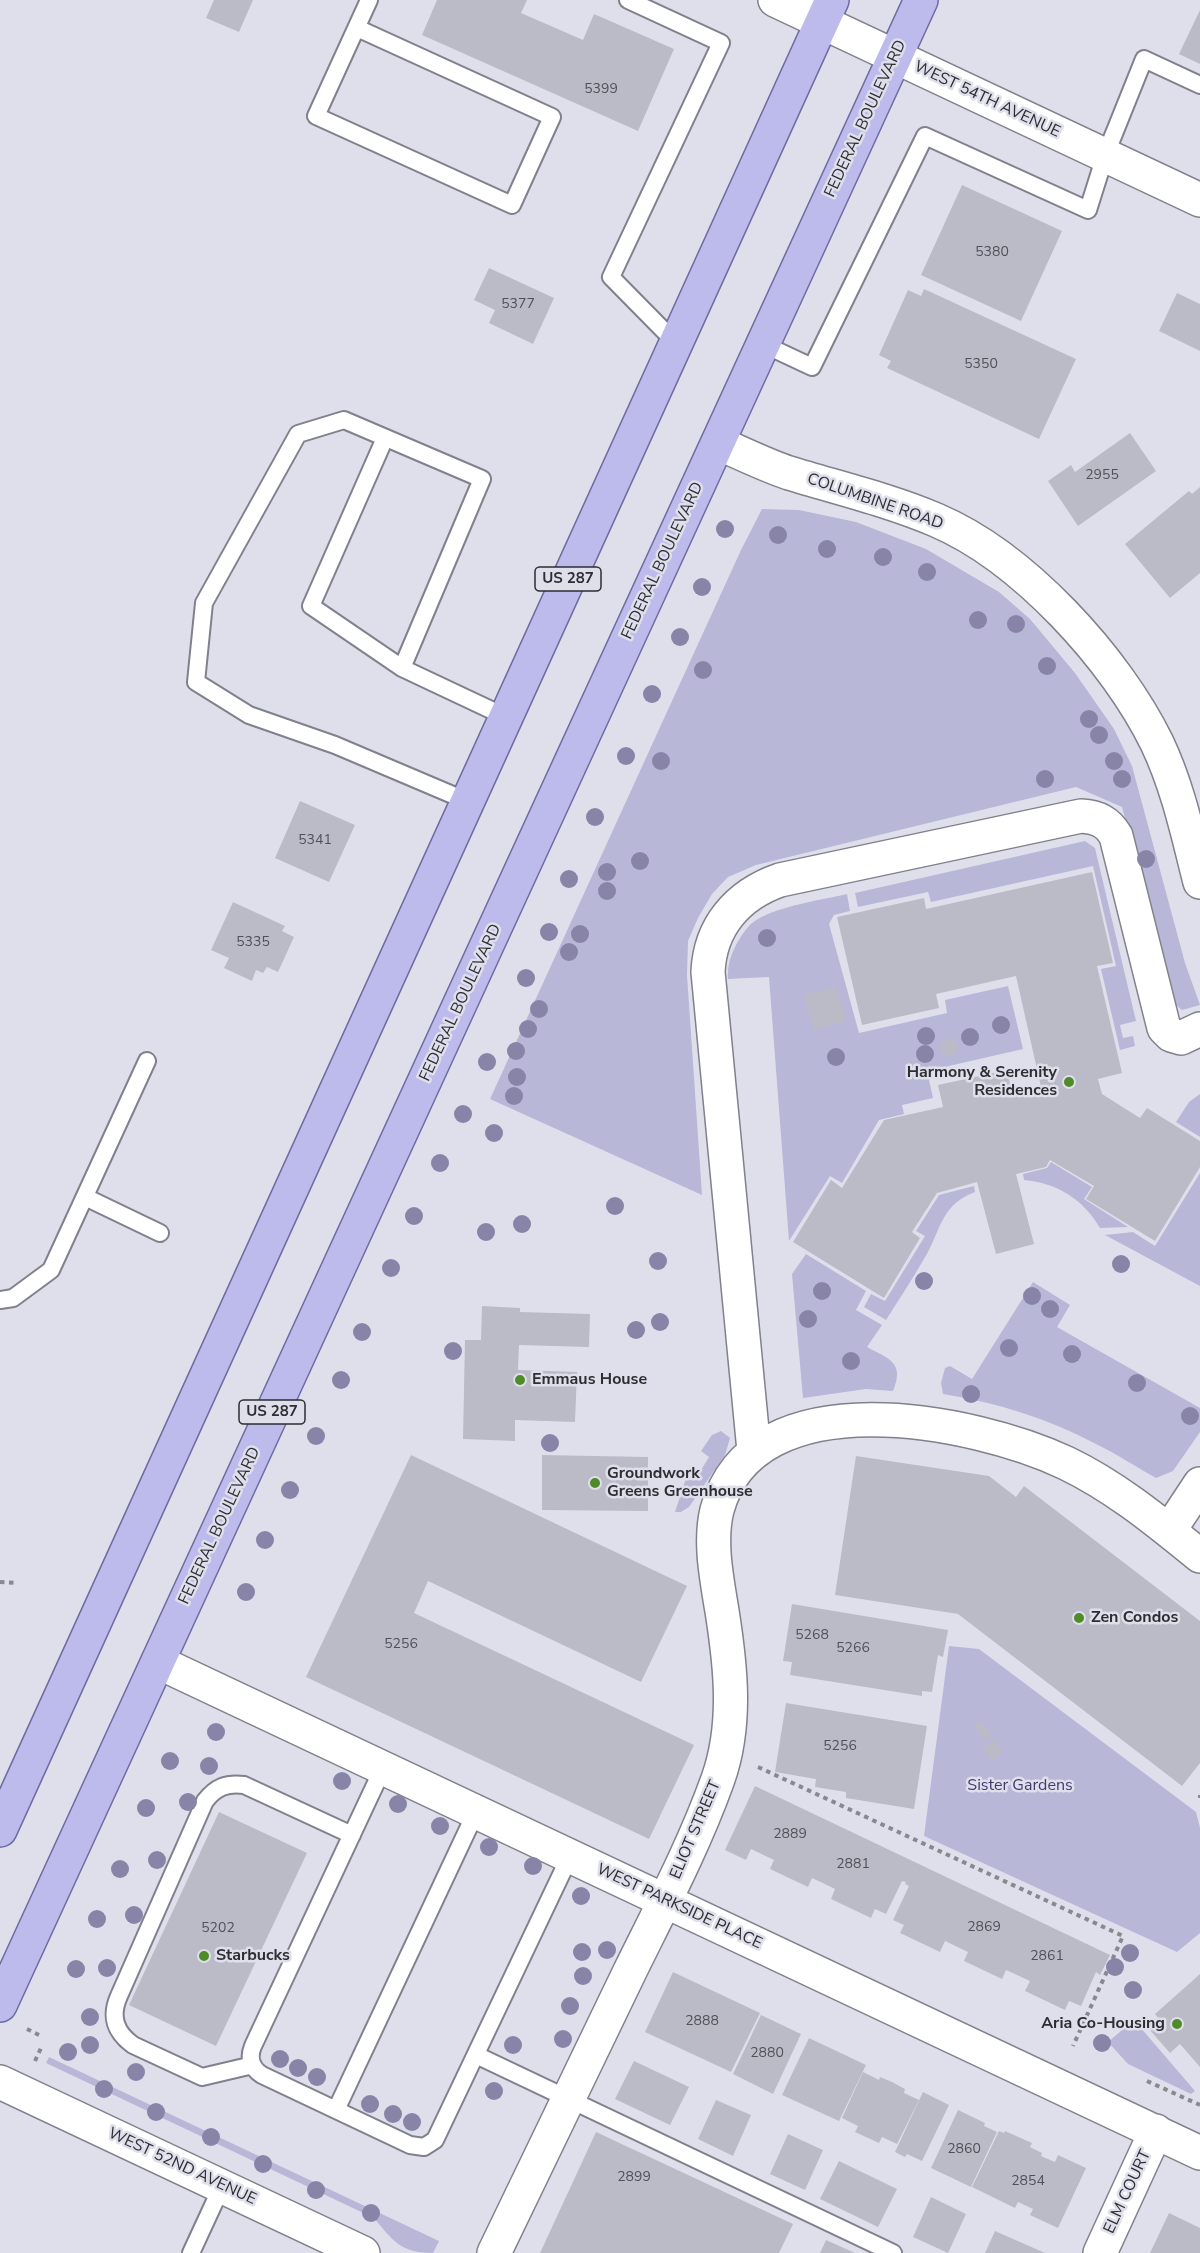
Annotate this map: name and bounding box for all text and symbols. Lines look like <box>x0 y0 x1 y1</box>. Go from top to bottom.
street label: FEDERAL BOULEVARD <box>821 37 911 201</box>
street label: WEST 54TH AVENUE <box>911 58 1063 142</box>
house number: 5399 <box>584 82 618 98</box>
house number: 5380 <box>975 245 1009 261</box>
house number: 5377 <box>501 297 535 313</box>
house number: 5350 <box>964 357 998 373</box>
house number: 2955 <box>1085 468 1119 484</box>
street label: COLUMBINE ROAD <box>804 470 946 534</box>
street label: FEDERAL BOULEVARD <box>618 479 708 643</box>
road number: US 287 <box>535 567 601 591</box>
house number: 5341 <box>298 833 332 849</box>
street label: FEDERAL BOULEVARD <box>416 921 506 1085</box>
house number: 5335 <box>236 935 270 951</box>
place label: Harmony & Serenity Residences <box>907 1063 1057 1101</box>
marker: Harmony & Serenity Residences <box>1062 1075 1076 1089</box>
place label: Emmaus House <box>532 1370 647 1390</box>
marker: Emmaus House <box>513 1373 527 1387</box>
road number: US 287 <box>239 1400 305 1424</box>
street label: FEDERAL BOULEVARD <box>175 1444 265 1608</box>
place label: Groundwork Greens Greenhouse <box>607 1464 753 1502</box>
marker: Groundwork Greens Greenhouse <box>588 1476 602 1490</box>
place label: Zen Condos <box>1091 1608 1178 1628</box>
marker: Zen Condos <box>1072 1611 1086 1625</box>
house number: 5268 <box>795 1628 829 1644</box>
house number: 5256 <box>384 1637 418 1653</box>
house number: 5266 <box>836 1641 870 1657</box>
house number: 5256 <box>823 1739 857 1755</box>
park label: Sister Gardens <box>967 1776 1073 1796</box>
street label: ELIOT STREET <box>667 1778 725 1882</box>
house number: 2889 <box>773 1827 807 1843</box>
house number: 2881 <box>836 1857 870 1873</box>
street label: WEST PARKSIDE PLACE <box>593 1860 765 1954</box>
house number: 2869 <box>967 1920 1001 1936</box>
house number: 5202 <box>201 1921 235 1937</box>
place label: Starbucks <box>216 1946 290 1966</box>
marker: Starbucks <box>197 1949 211 1963</box>
house number: 2861 <box>1030 1949 1064 1965</box>
house number: 2888 <box>685 2014 719 2030</box>
place label: Aria Co-Housing <box>1041 2014 1165 2034</box>
marker: Aria Co-Housing <box>1170 2017 1184 2031</box>
house number: 2880 <box>750 2046 784 2062</box>
street label: WEST 52ND AVENUE <box>105 2124 259 2210</box>
house number: 2860 <box>947 2142 981 2158</box>
street label: ELM COURT <box>1100 2147 1156 2237</box>
house number: 2899 <box>617 2170 651 2186</box>
house number: 2854 <box>1011 2174 1045 2190</box>

